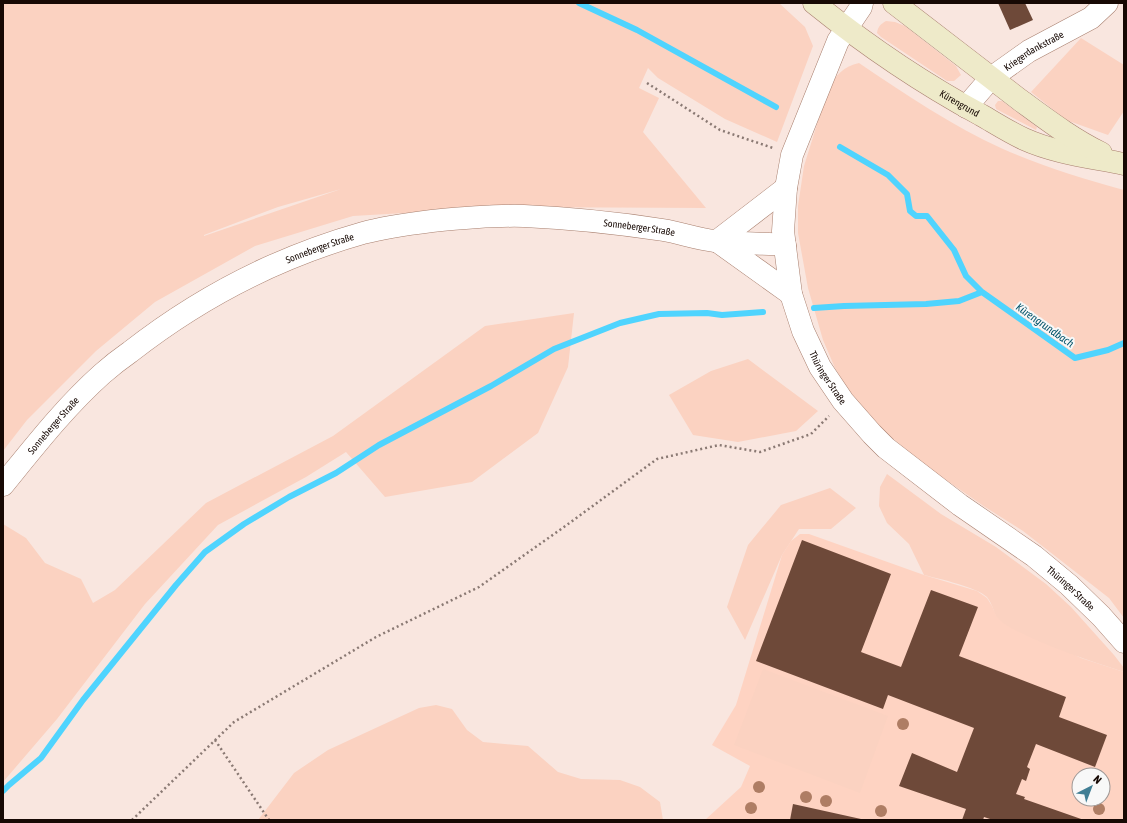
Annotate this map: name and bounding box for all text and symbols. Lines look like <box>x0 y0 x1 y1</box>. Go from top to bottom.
street label: Kriegerdankstraße <box>1001 28 1066 73</box>
street label: Kürengrund <box>938 87 982 119</box>
street label: Sonneberger Straße <box>603 217 677 238</box>
street label: Sonneberger Straße <box>284 230 356 265</box>
water label: Kürengrundbach <box>1014 301 1077 350</box>
street label: Thüringer Straße <box>808 349 849 407</box>
street label: Sonneberger Straße <box>25 394 81 456</box>
street label: Thüringer Straße <box>1045 564 1098 613</box>
north arrow <box>1071 767 1111 807</box>
text: N <box>1091 773 1104 786</box>

